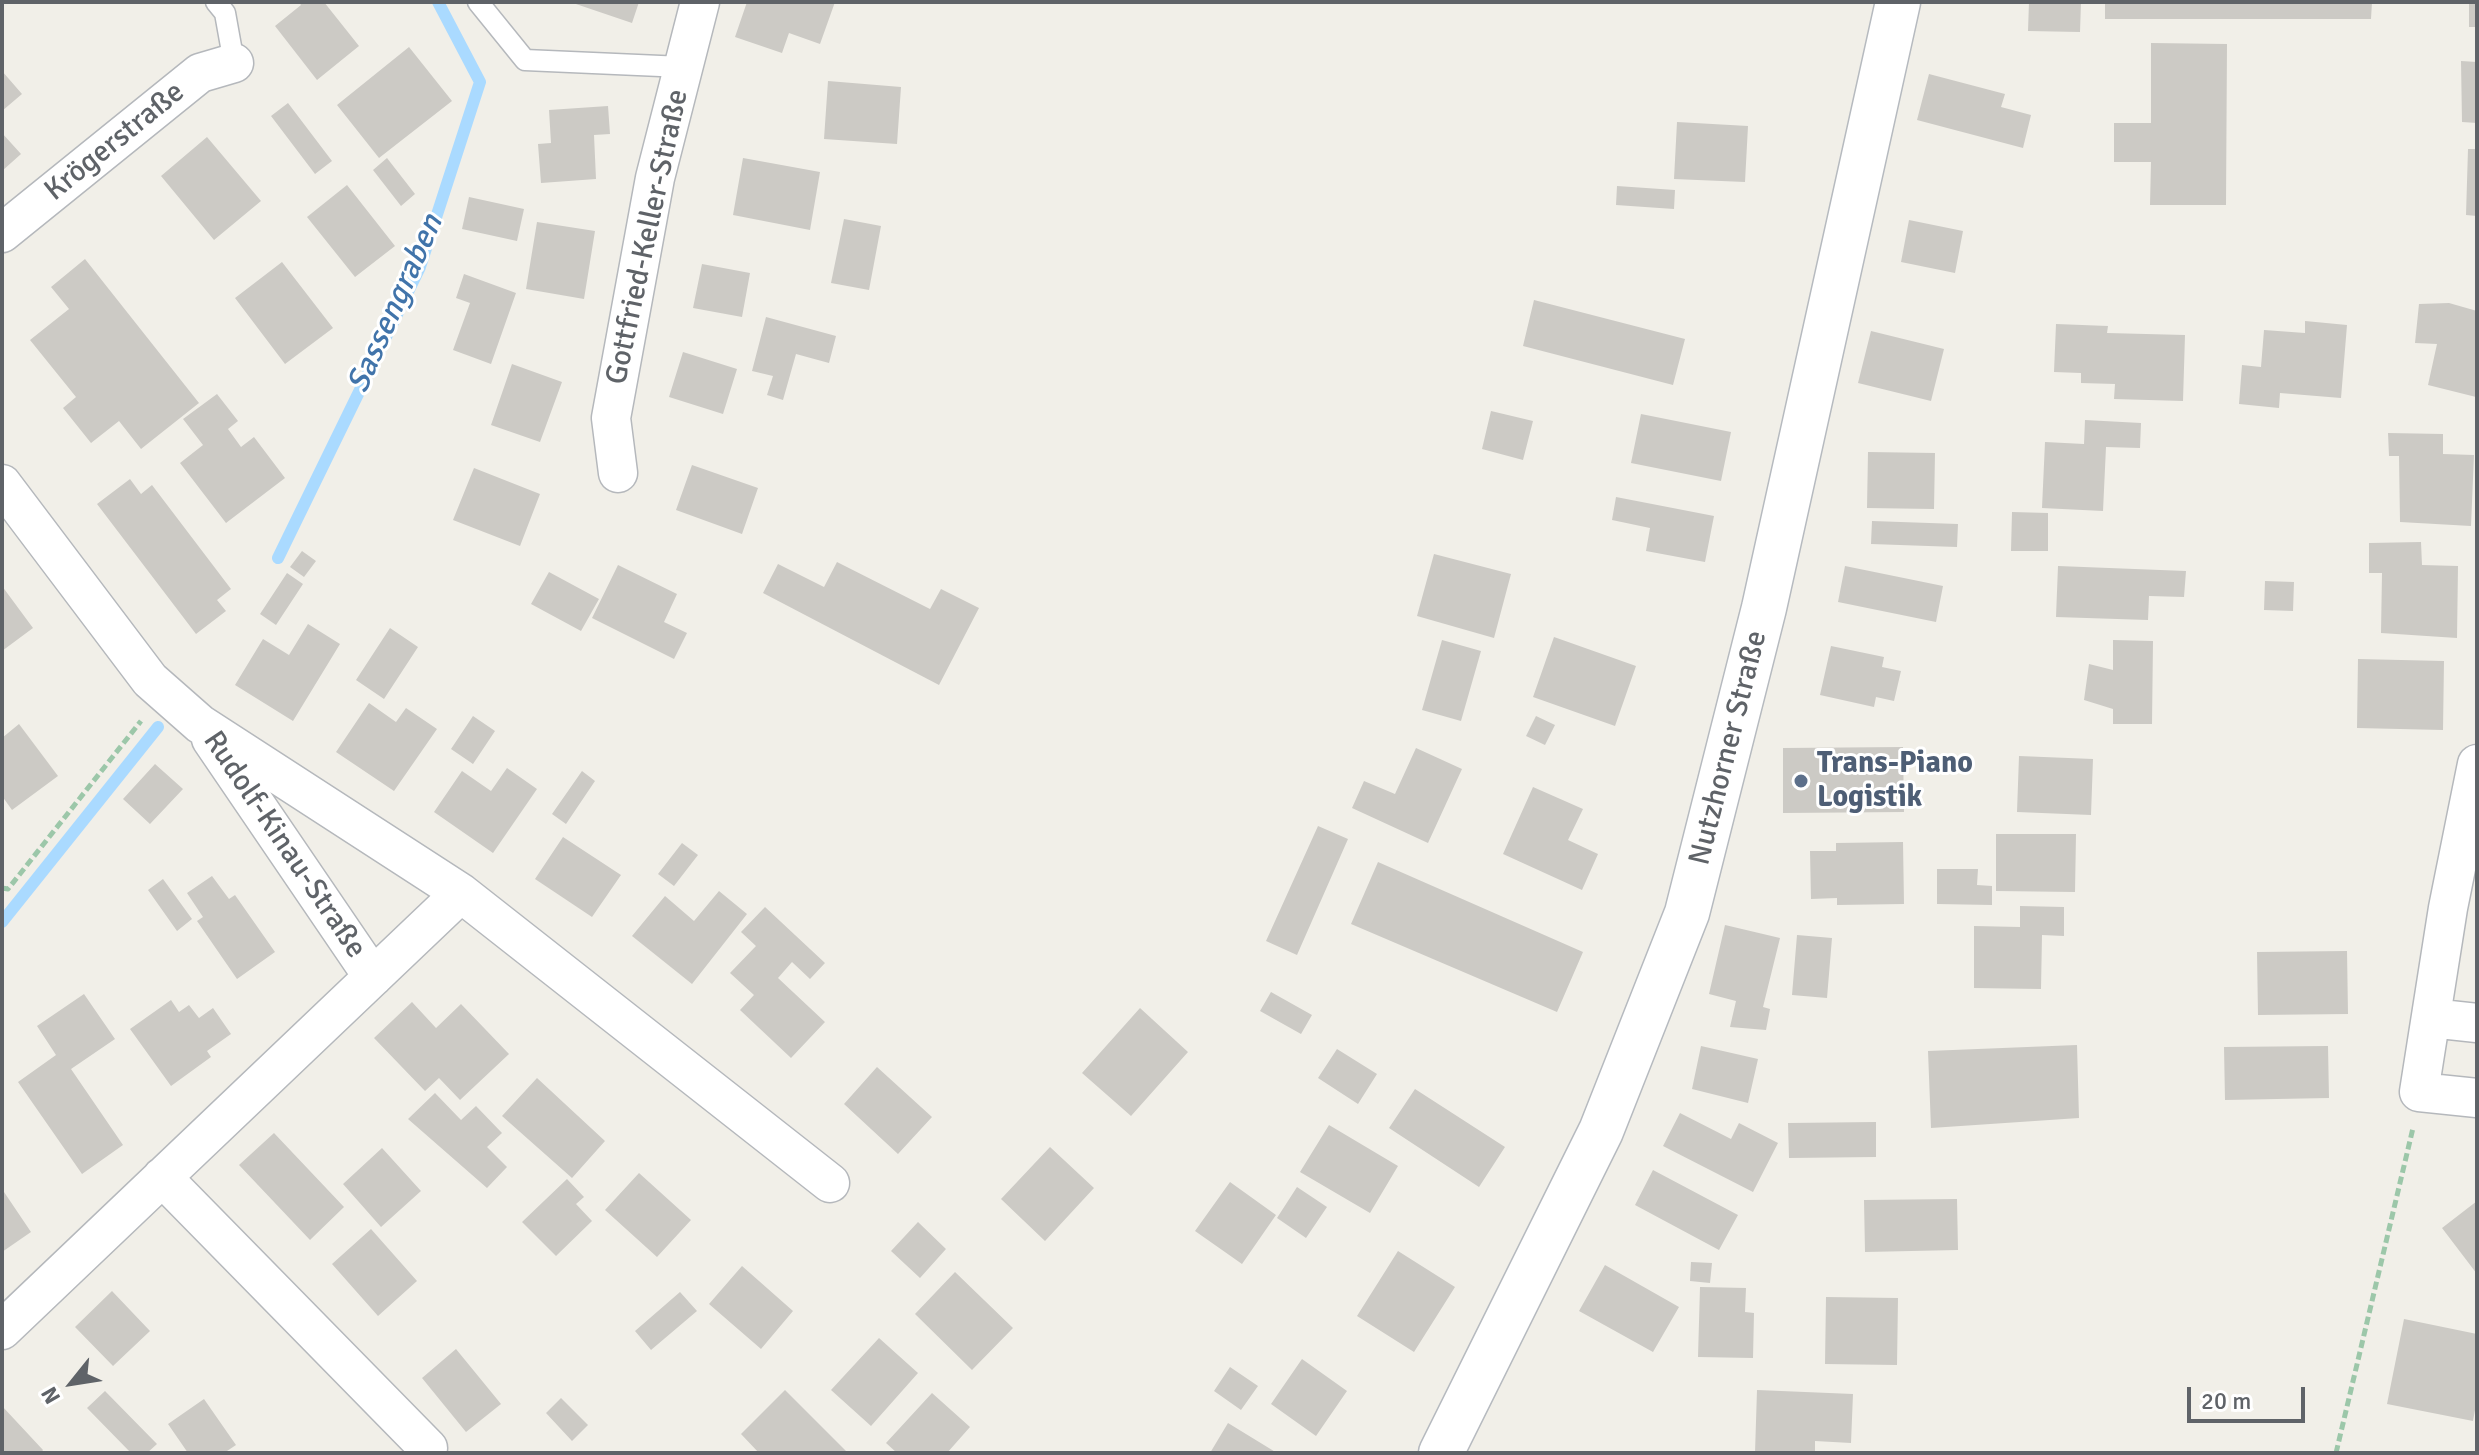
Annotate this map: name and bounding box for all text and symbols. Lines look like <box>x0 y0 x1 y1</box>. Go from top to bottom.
street label: Krögerstraße <box>38 75 192 209</box>
street label: Gottfried-Keller-Straße <box>599 86 697 388</box>
water label: Sassengraben <box>340 209 452 399</box>
street label: Nutzhorner Straße <box>1682 627 1776 869</box>
street label: Rudolf-Kinau-Straße <box>195 725 373 965</box>
place label: Trans-Piano Logistik <box>1817 746 1973 816</box>
marker: Trans-Piano Logistik <box>1792 772 1810 790</box>
north arrow <box>32 1343 112 1423</box>
scale bar <box>2191 1371 2309 1421</box>
text: N <box>35 1382 66 1409</box>
text: 20 m <box>2201 1386 2251 1416</box>

